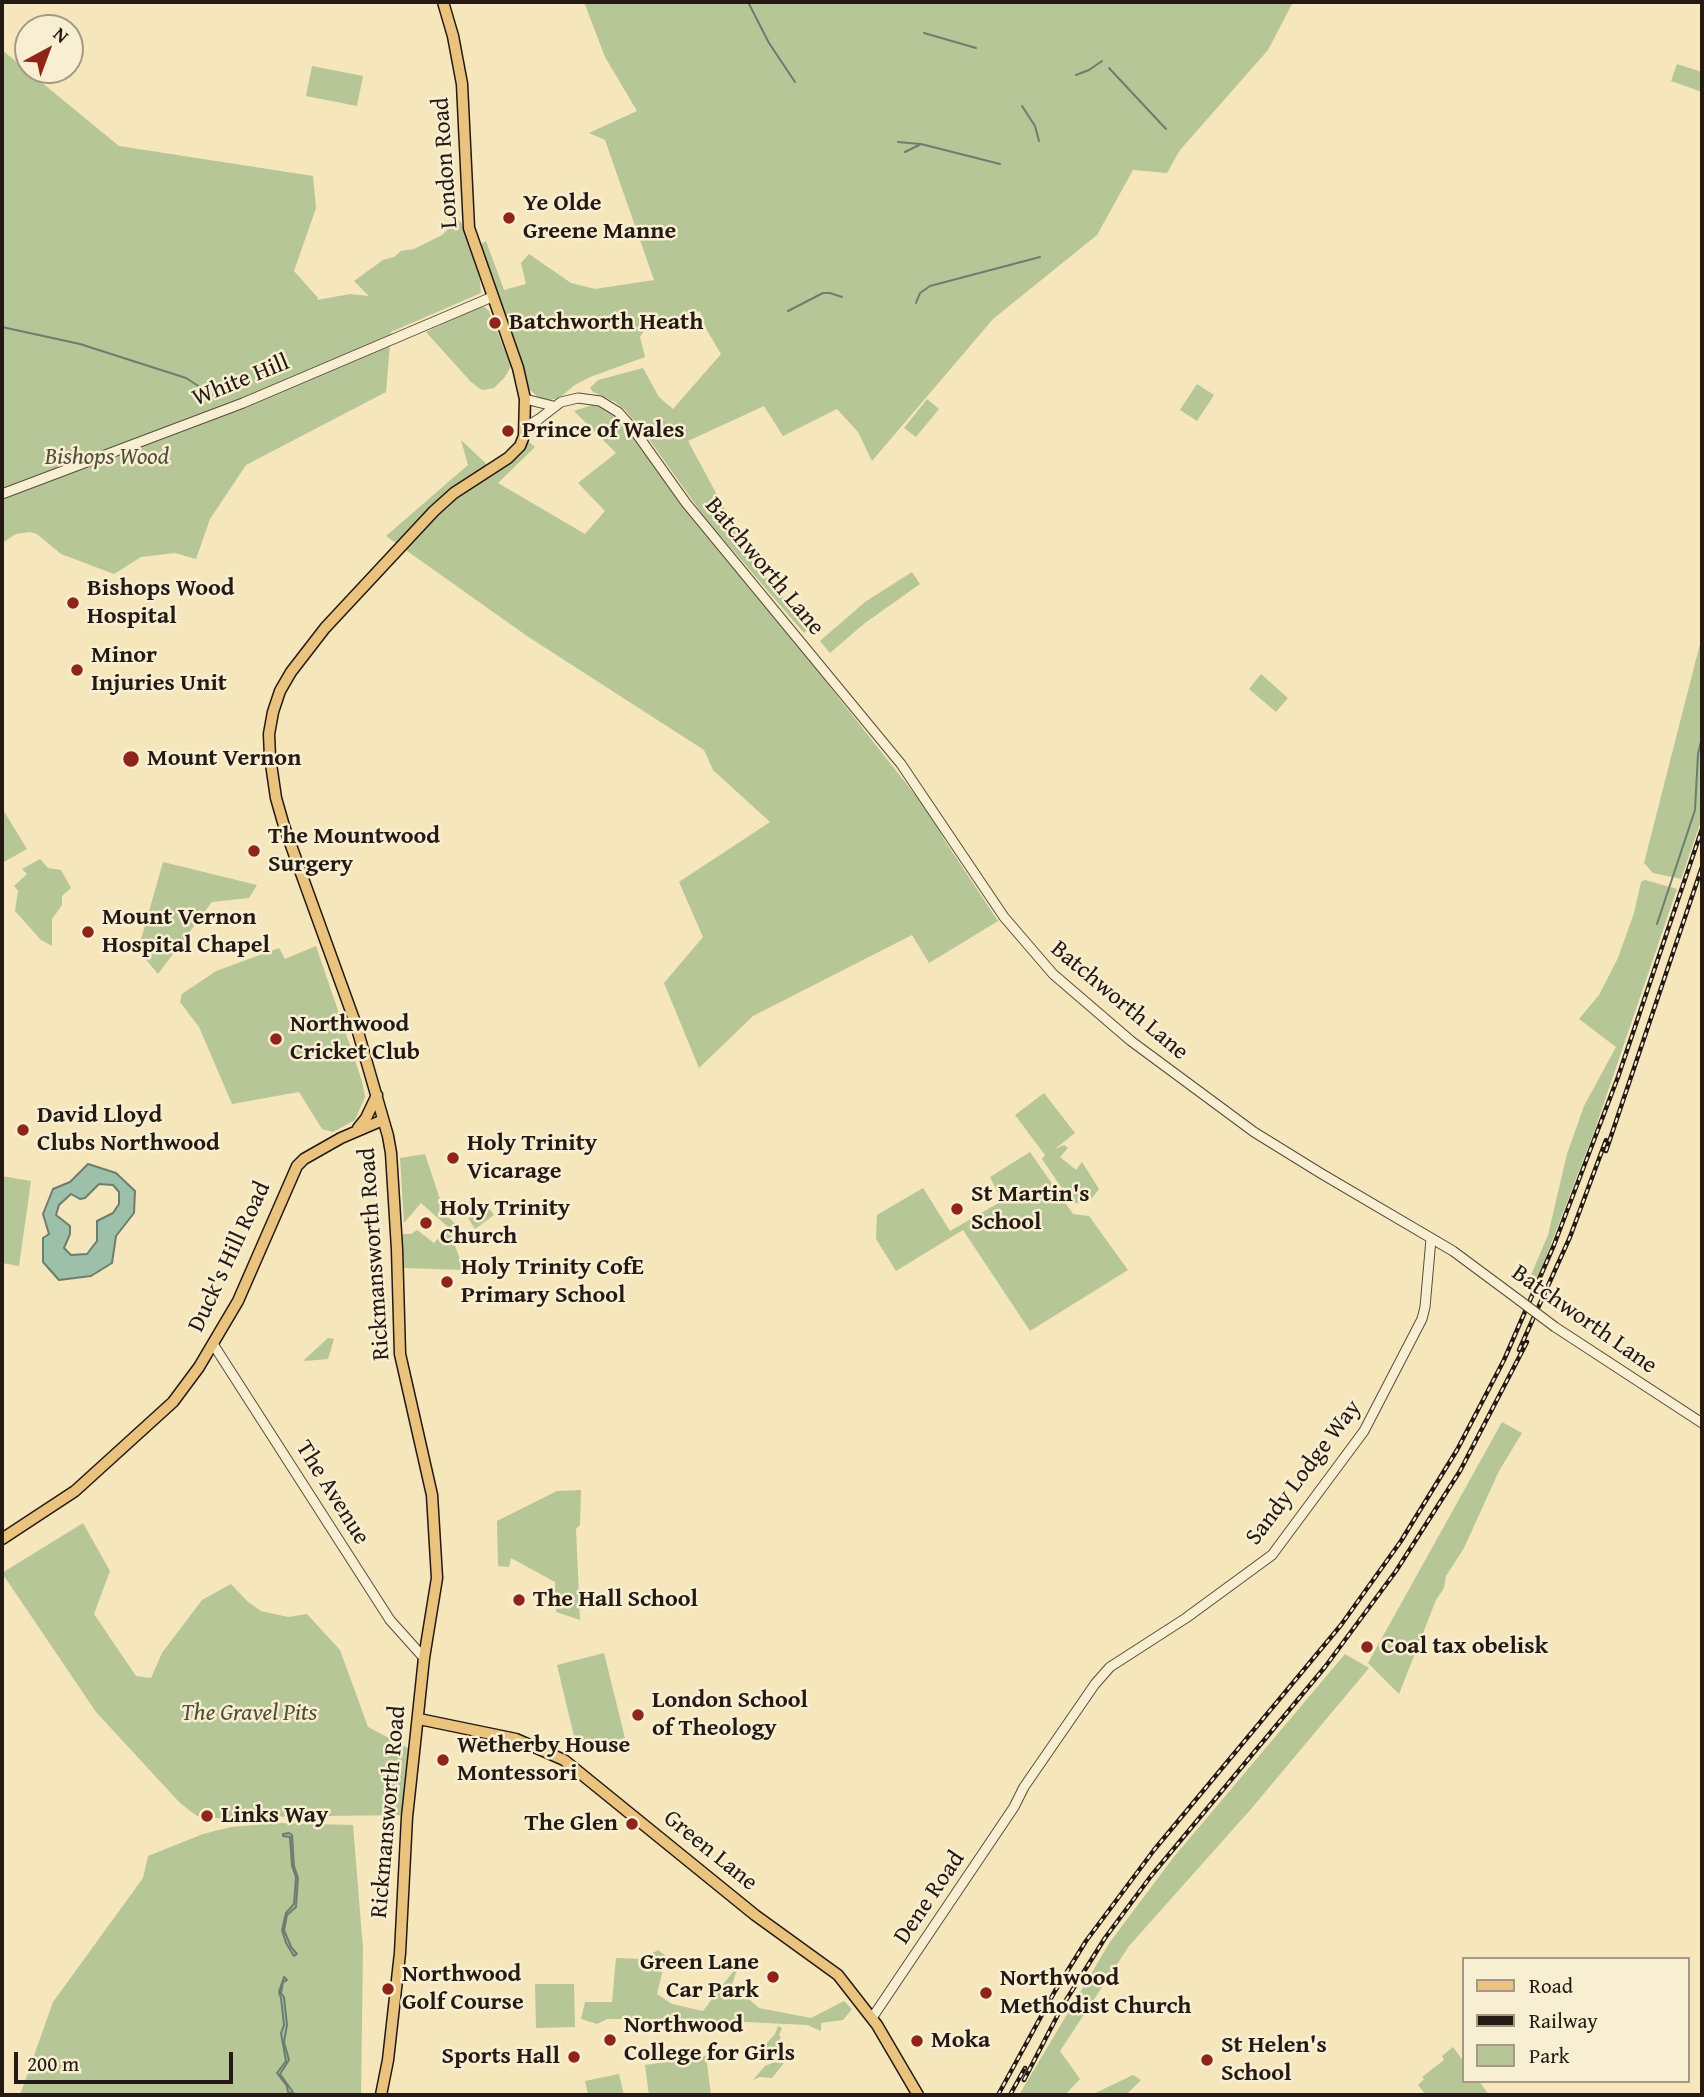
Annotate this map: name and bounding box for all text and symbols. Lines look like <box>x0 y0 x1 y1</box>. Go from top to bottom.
north arrow <box>14 14 84 84</box>
text: N <box>47 20 75 49</box>
street label: London Road <box>427 96 465 230</box>
place label: Ye Olde Greene Manne <box>523 190 676 246</box>
marker: Ye Olde Greene Manne <box>501 210 517 226</box>
place label: Batchworth Heath <box>509 309 703 337</box>
marker: Batchworth Heath <box>487 315 503 331</box>
street label: White Hill <box>188 349 294 413</box>
place label: Prince of Wales <box>522 417 685 445</box>
marker: Prince of Wales <box>500 423 516 439</box>
park label: Bishops Wood <box>45 444 169 472</box>
street label: Batchworth Lane <box>698 492 830 642</box>
place label: Bishops Wood Hospital <box>87 575 235 631</box>
marker: Bishops Wood Hospital <box>65 595 81 611</box>
place label: Minor Injuries Unit <box>91 642 227 698</box>
marker: Minor Injuries Unit <box>69 662 85 678</box>
place label: Mount Vernon <box>147 745 301 773</box>
marker: Mount Vernon <box>121 749 141 769</box>
place label: The Mountwood Surgery <box>268 823 440 879</box>
marker: The Mountwood Surgery <box>246 843 262 859</box>
place label: Mount Vernon Hospital Chapel <box>102 904 270 960</box>
marker: Mount Vernon Hospital Chapel <box>80 924 96 940</box>
street label: Batchworth Lane <box>1044 935 1194 1067</box>
place label: Northwood Cricket Club <box>290 1011 420 1067</box>
marker: Northwood Cricket Club <box>268 1031 284 1047</box>
place label: David Lloyd Clubs Northwood <box>37 1102 220 1158</box>
marker: David Lloyd Clubs Northwood <box>15 1122 31 1138</box>
place label: Holy Trinity Vicarage <box>467 1130 597 1186</box>
street label: Rickmansworth Road <box>353 1147 397 1361</box>
marker: Holy Trinity Vicarage <box>445 1150 461 1166</box>
street label: Duck's Hill Road <box>183 1177 277 1337</box>
place label: St Martin's School <box>971 1181 1090 1237</box>
place label: Holy Trinity Church <box>440 1195 570 1251</box>
marker: St Martin's School <box>949 1201 965 1217</box>
marker: Holy Trinity Church <box>418 1215 434 1231</box>
place label: Holy Trinity CofE Primary School <box>461 1254 644 1310</box>
street label: Batchworth Lane <box>1506 1259 1662 1381</box>
marker: Holy Trinity CofE Primary School <box>439 1274 455 1290</box>
street label: Sandy Lodge Way <box>1240 1395 1368 1551</box>
street label: The Avenue <box>289 1436 375 1550</box>
place label: The Hall School <box>533 1586 698 1614</box>
marker: The Hall School <box>511 1592 527 1608</box>
place label: Coal tax obelisk <box>1381 1633 1548 1661</box>
marker: Coal tax obelisk <box>1359 1639 1375 1655</box>
place label: London School of Theology <box>652 1687 808 1743</box>
park label: The Gravel Pits <box>181 1700 317 1728</box>
street label: Rickmansworth Road <box>365 1705 413 1919</box>
marker: London School of Theology <box>630 1707 646 1723</box>
place label: Wetherby House Montessori <box>457 1732 630 1788</box>
marker: Wetherby House Montessori <box>435 1752 451 1768</box>
place label: Links Way <box>221 1802 328 1830</box>
street label: Green Lane <box>657 1804 763 1898</box>
marker: Links Way <box>199 1808 215 1824</box>
place label: The Glen <box>525 1810 618 1838</box>
marker: The Glen <box>624 1816 640 1832</box>
street label: Dene Road <box>888 1846 972 1950</box>
place label: Green Lane Car Park <box>640 1949 759 2005</box>
legend <box>1462 1957 1690 2083</box>
place label: Northwood Golf Course <box>402 1961 524 2017</box>
place label: Northwood Methodist Church <box>1000 1965 1191 2021</box>
marker: Green Lane Car Park <box>765 1969 781 1985</box>
text: Road <box>1529 1970 1573 2001</box>
marker: Northwood Golf Course <box>380 1981 396 1997</box>
marker: Northwood Methodist Church <box>978 1985 994 2001</box>
text: Railway <box>1529 2005 1598 2036</box>
place label: Northwood College for Girls <box>624 2012 795 2068</box>
place label: Moka <box>931 2027 990 2055</box>
marker: Northwood College for Girls <box>602 2032 618 2048</box>
place label: St Helen's School <box>1221 2032 1327 2088</box>
marker: Moka <box>909 2033 925 2049</box>
scale bar <box>18 2038 236 2082</box>
text: Park <box>1529 2040 1570 2071</box>
place label: Sports Hall <box>441 2043 560 2071</box>
text: 200 m <box>27 2048 79 2079</box>
marker: Sports Hall <box>566 2049 582 2065</box>
marker: St Helen's School <box>1199 2052 1215 2068</box>

